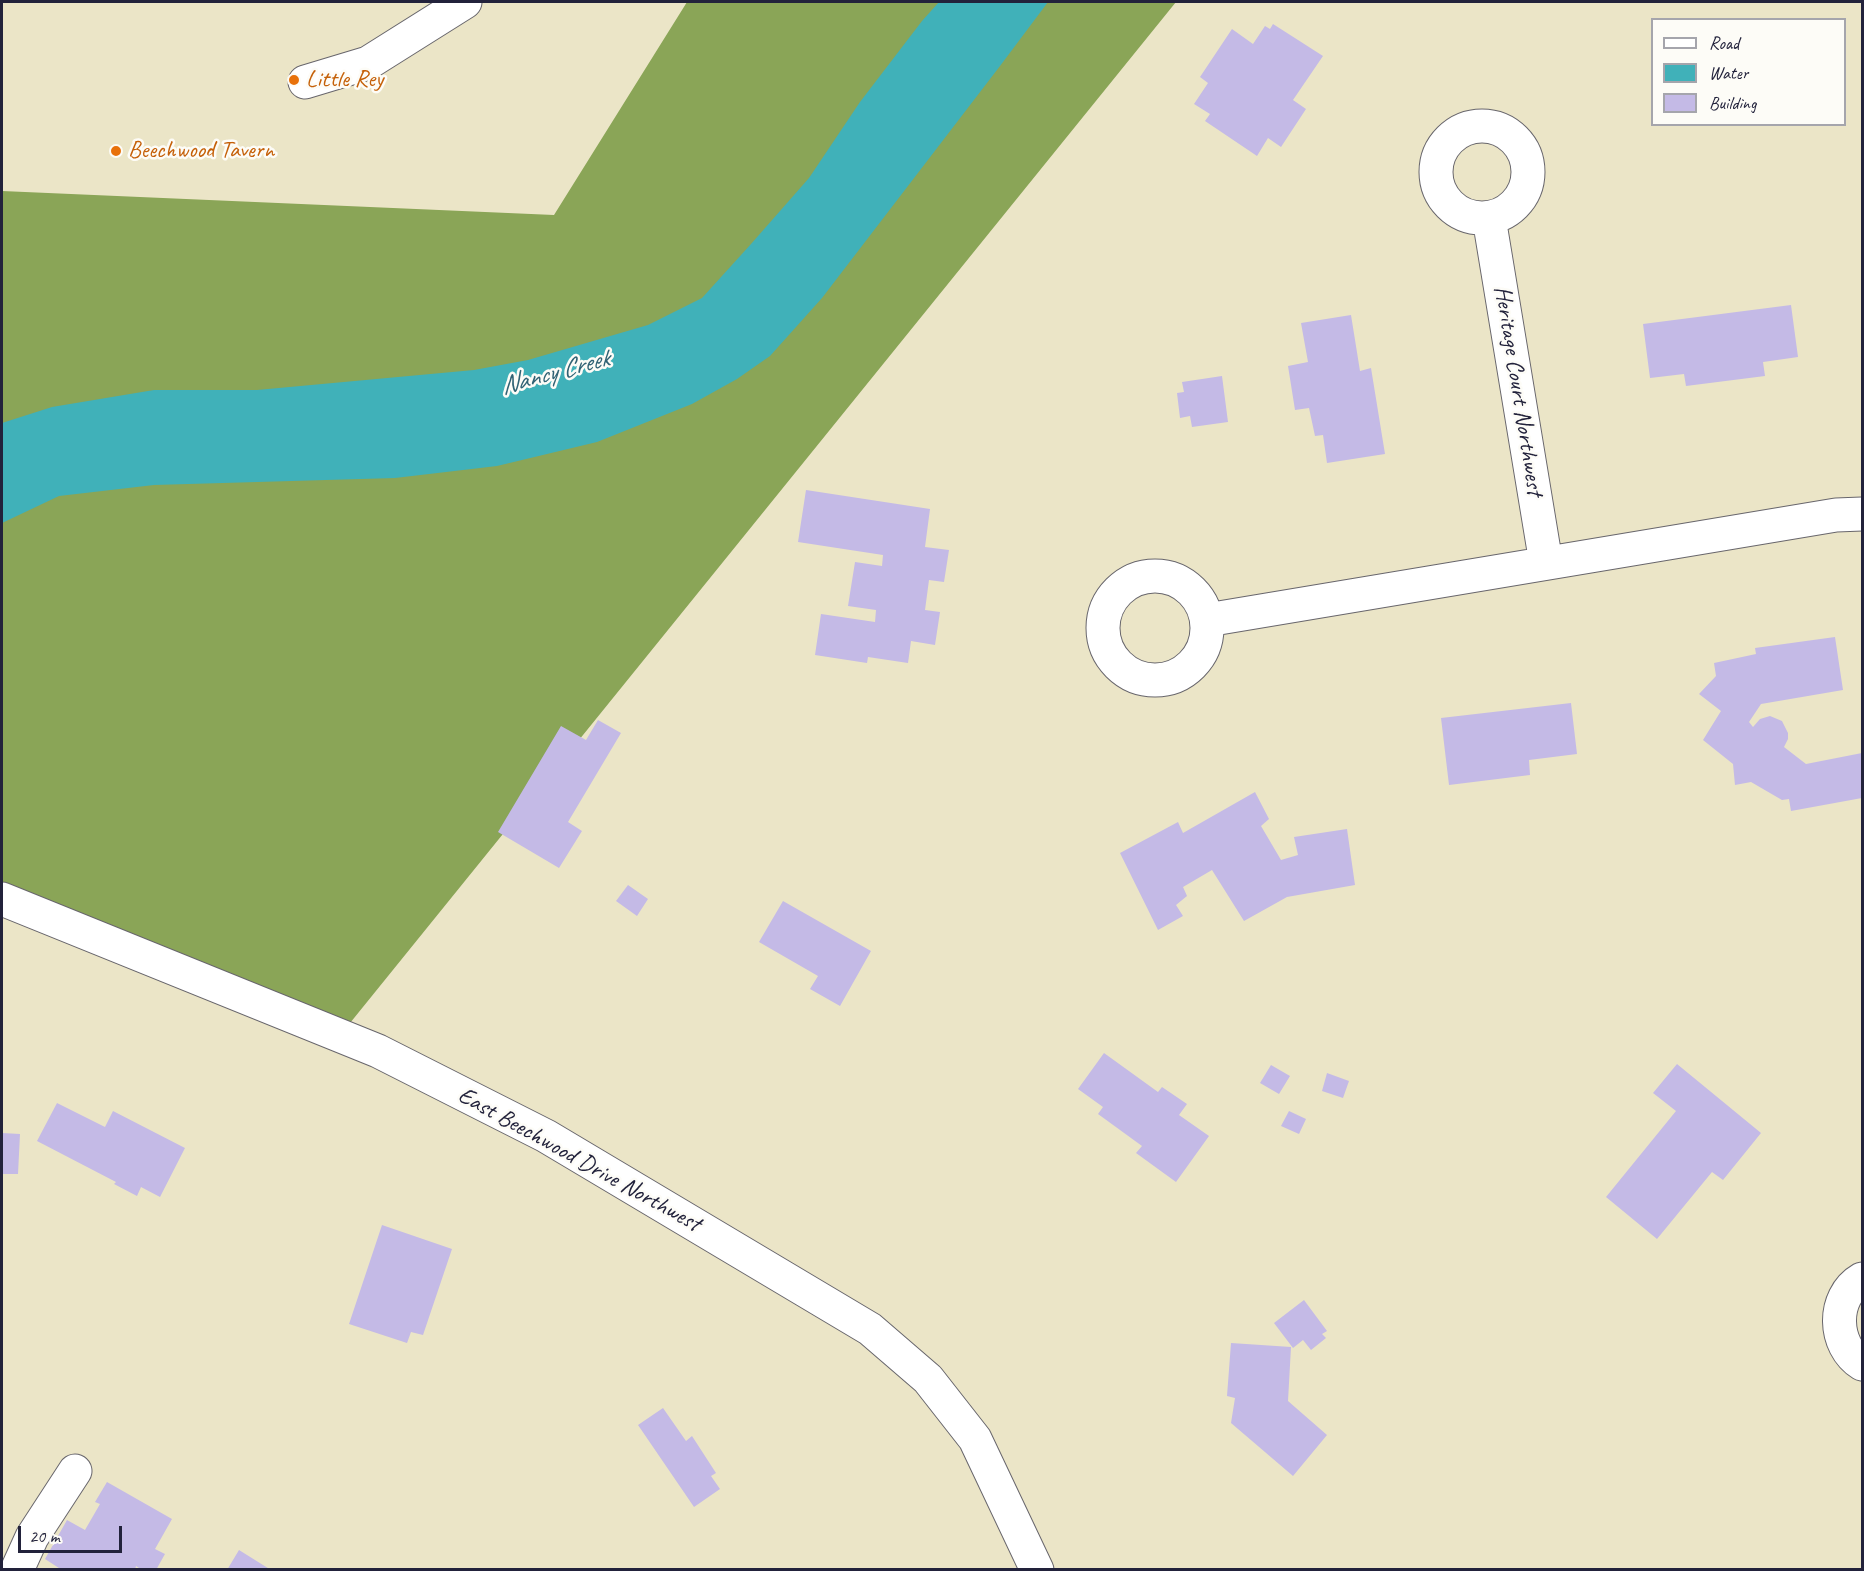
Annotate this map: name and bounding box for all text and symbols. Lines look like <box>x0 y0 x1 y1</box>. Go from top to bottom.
legend <box>1651 18 1846 126</box>
text: Road <box>1709 32 1739 54</box>
text: Water <box>1709 62 1748 84</box>
place label: Little Rey <box>306 66 383 94</box>
marker: Little Rey <box>287 73 301 87</box>
text: Building <box>1709 92 1756 114</box>
place label: Beechwood Tavern <box>128 137 274 165</box>
marker: Beechwood Tavern <box>109 144 123 158</box>
street label: Heritage Court Northwest <box>1487 284 1549 498</box>
water label: Nancy Creek <box>497 344 613 402</box>
street label: East Beechwood Drive Northwest <box>453 1081 705 1239</box>
scale bar <box>21 1514 124 1552</box>
text: 20 m <box>29 1525 60 1547</box>

